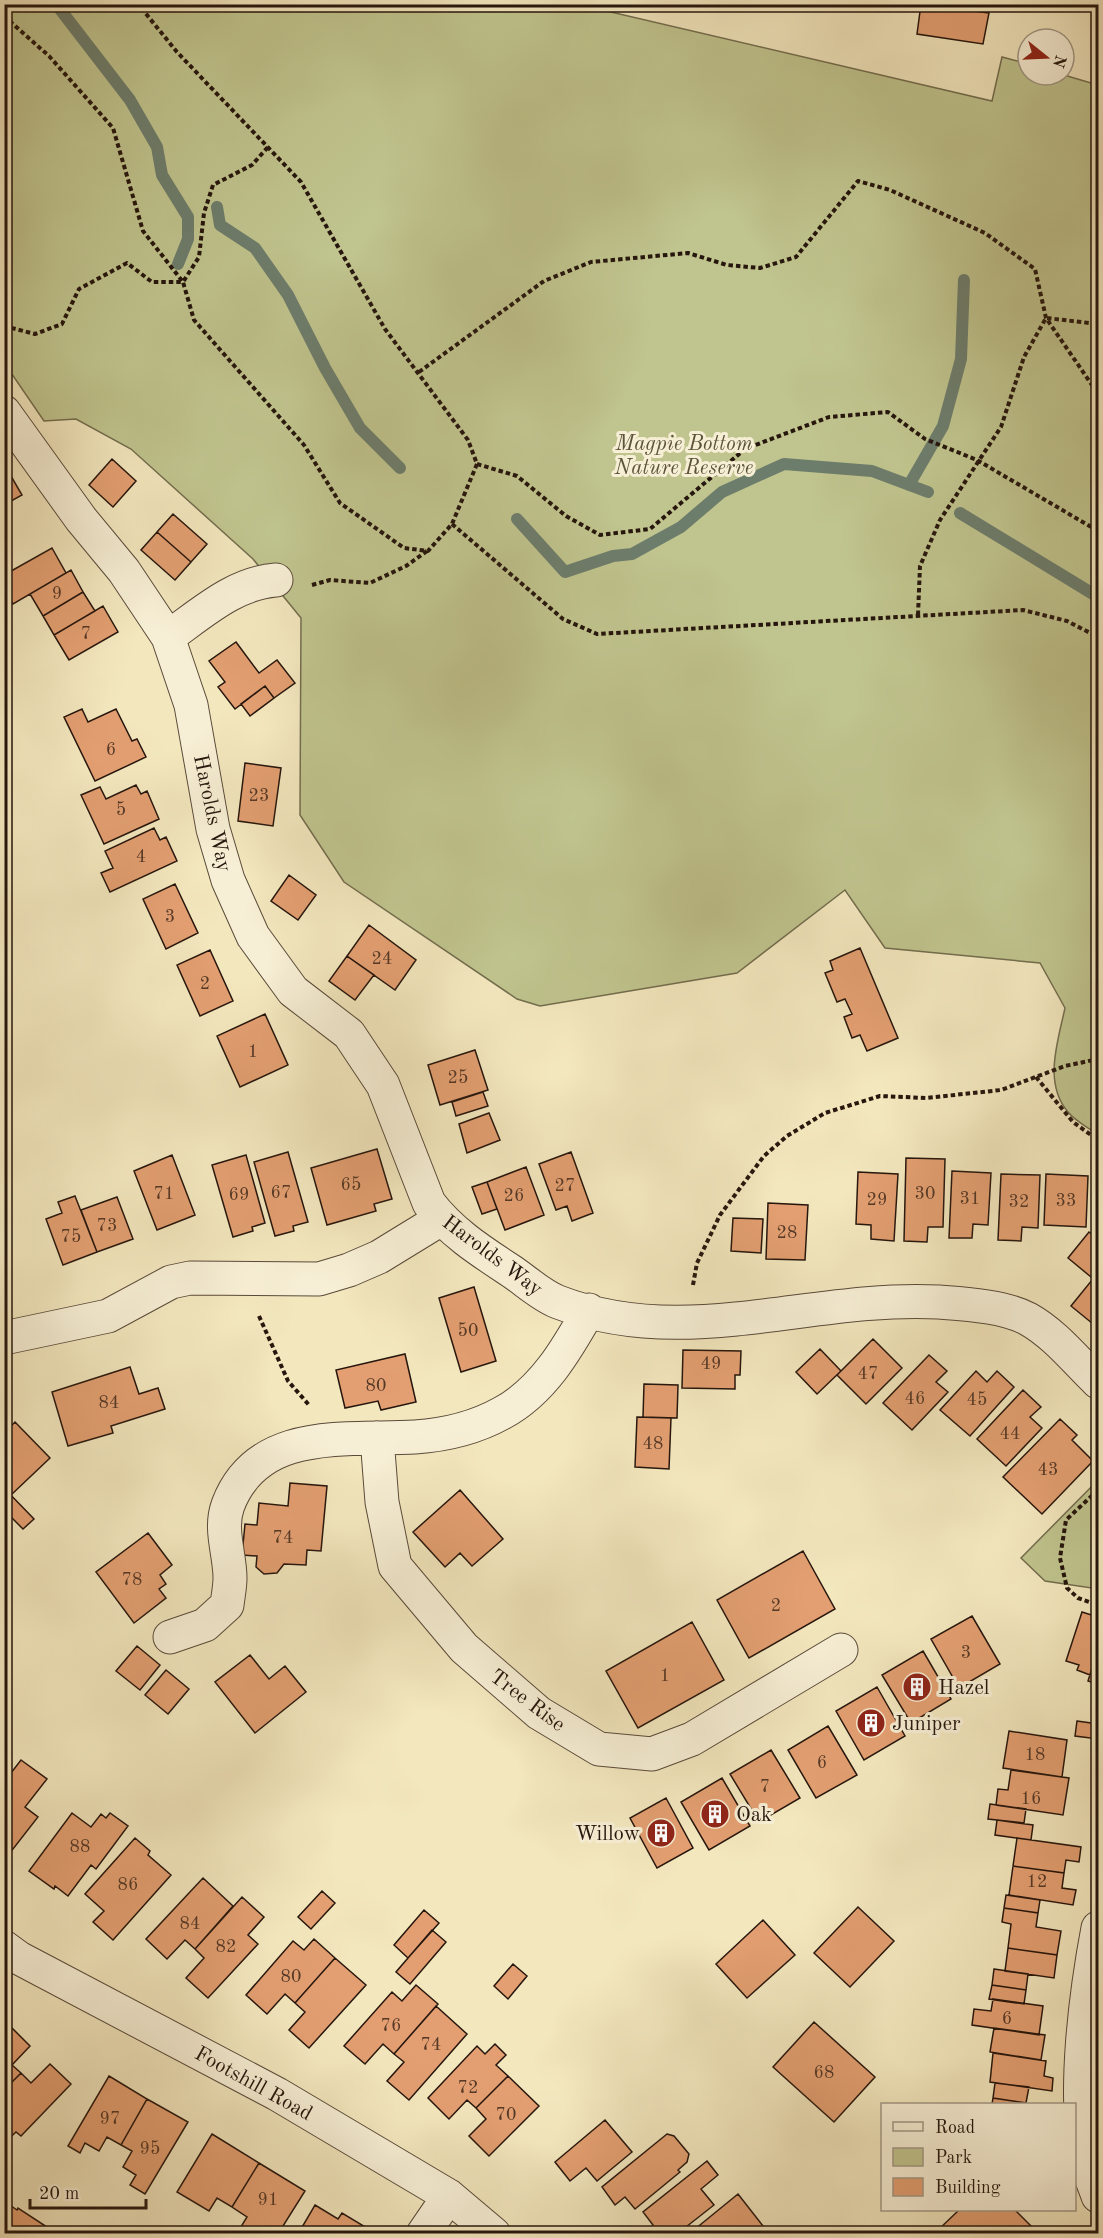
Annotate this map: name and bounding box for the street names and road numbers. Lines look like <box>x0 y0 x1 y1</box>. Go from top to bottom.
street label: Harolds Way <box>189 753 234 874</box>
street label: Harolds Way <box>438 1212 546 1301</box>
street label: Tree Rise <box>486 1666 569 1736</box>
street label: Footshill Road <box>191 2043 316 2125</box>

